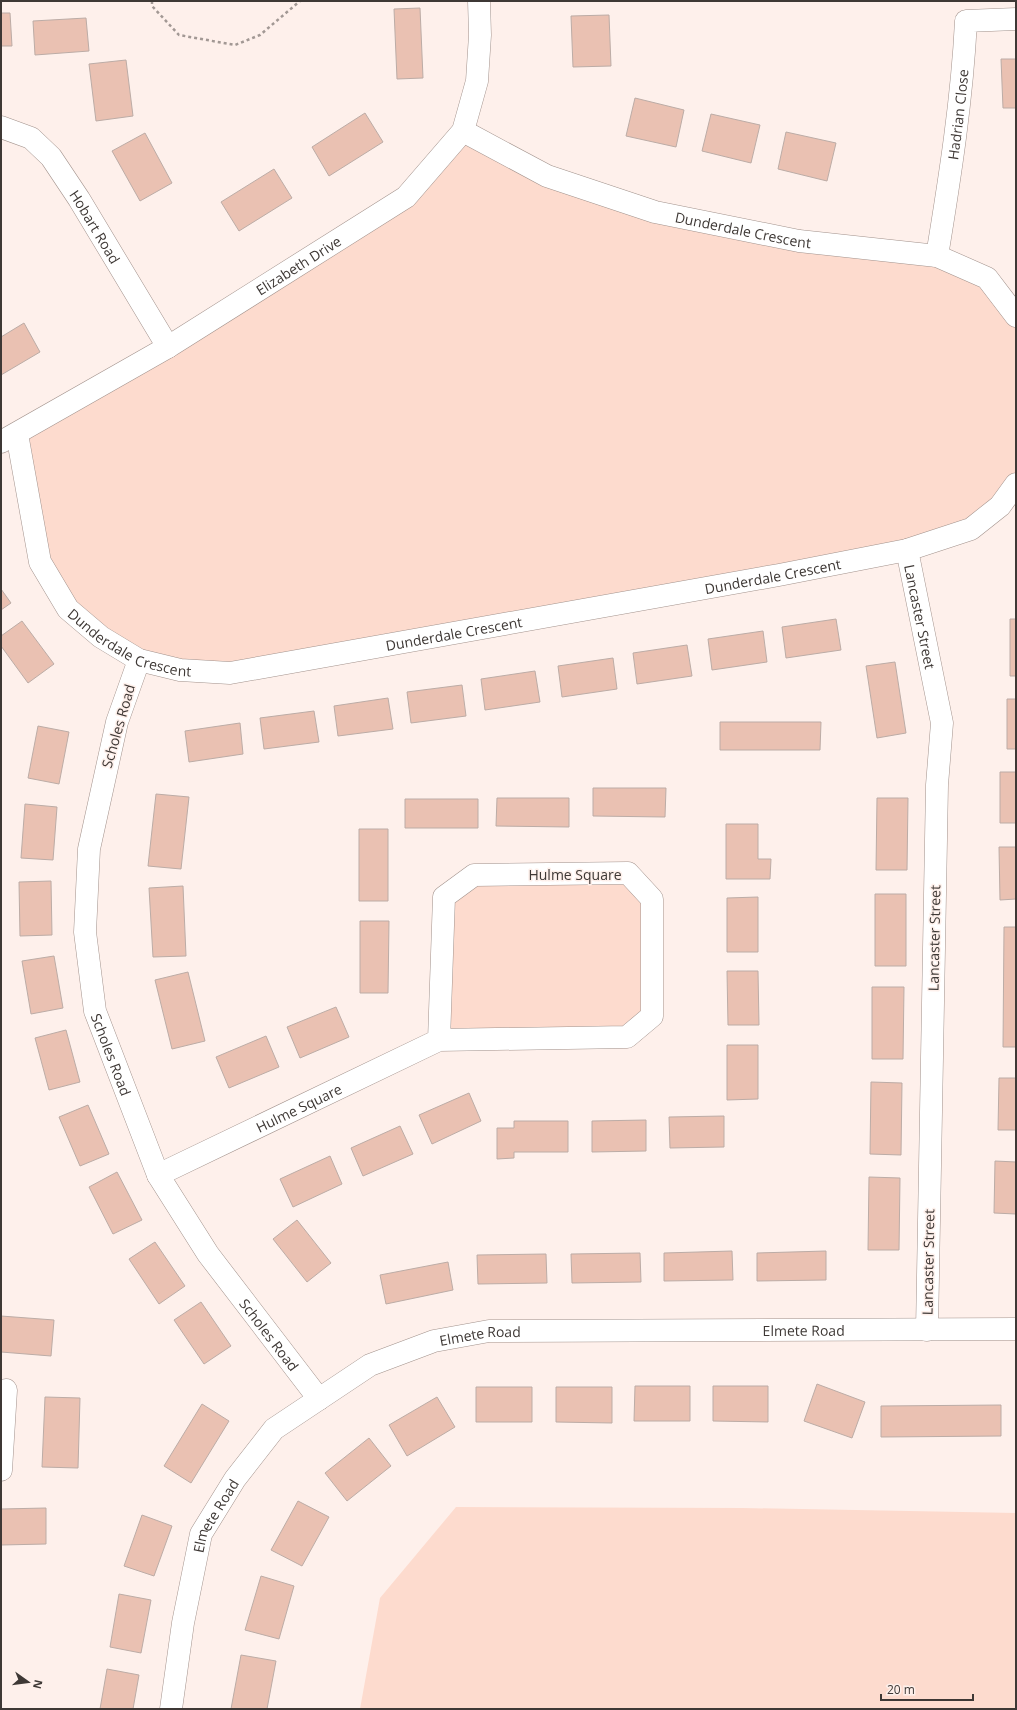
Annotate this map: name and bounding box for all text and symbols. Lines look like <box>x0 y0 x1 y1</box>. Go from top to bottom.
street label: Hadrian Close <box>943 68 972 161</box>
street label: Hobart Road <box>66 186 125 267</box>
street label: Dunderdale Crescent <box>673 207 812 252</box>
street label: Elizabeth Drive <box>252 231 344 299</box>
street label: Dunderdale Crescent <box>703 554 842 598</box>
street label: Lancaster Street <box>901 563 940 671</box>
street label: Dunderdale Crescent <box>64 604 192 680</box>
street label: Dunderdale Crescent <box>384 612 523 655</box>
street label: Scholes Road <box>97 682 139 770</box>
street label: Hulme Square <box>528 865 622 884</box>
street label: Lancaster Street <box>924 885 944 991</box>
street label: Scholes Road <box>87 1011 136 1098</box>
street label: Hulme Square <box>252 1079 345 1136</box>
street label: Lancaster Street <box>918 1209 938 1315</box>
street label: Scholes Road <box>236 1294 303 1375</box>
street label: Elmete Road <box>763 1320 845 1339</box>
street label: Elmete Road <box>438 1321 521 1349</box>
street label: Elmete Road <box>188 1475 242 1554</box>
north arrow <box>8 1662 48 1702</box>
scale bar <box>881 1676 973 1702</box>
text: N <box>30 1678 47 1691</box>
text: 20 m <box>887 1681 915 1698</box>

